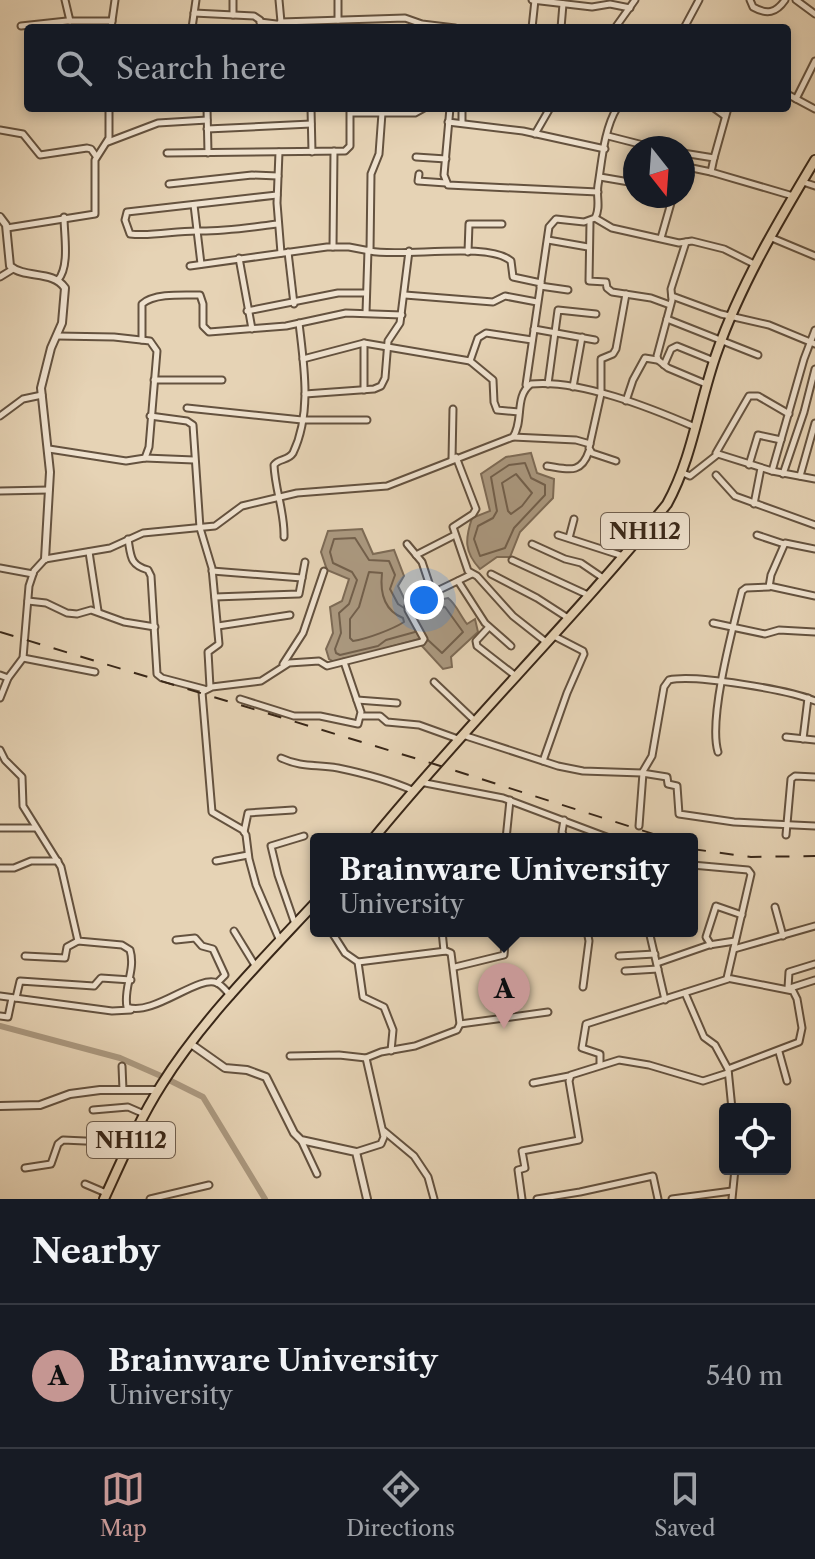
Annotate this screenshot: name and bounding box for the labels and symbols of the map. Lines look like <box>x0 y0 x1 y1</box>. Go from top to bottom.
north arrow <box>623 136 695 208</box>
road number: NH112 <box>601 513 689 549</box>
your location <box>404 580 444 620</box>
pin: A <box>478 963 530 1029</box>
road number: NH112 <box>87 1122 175 1158</box>

